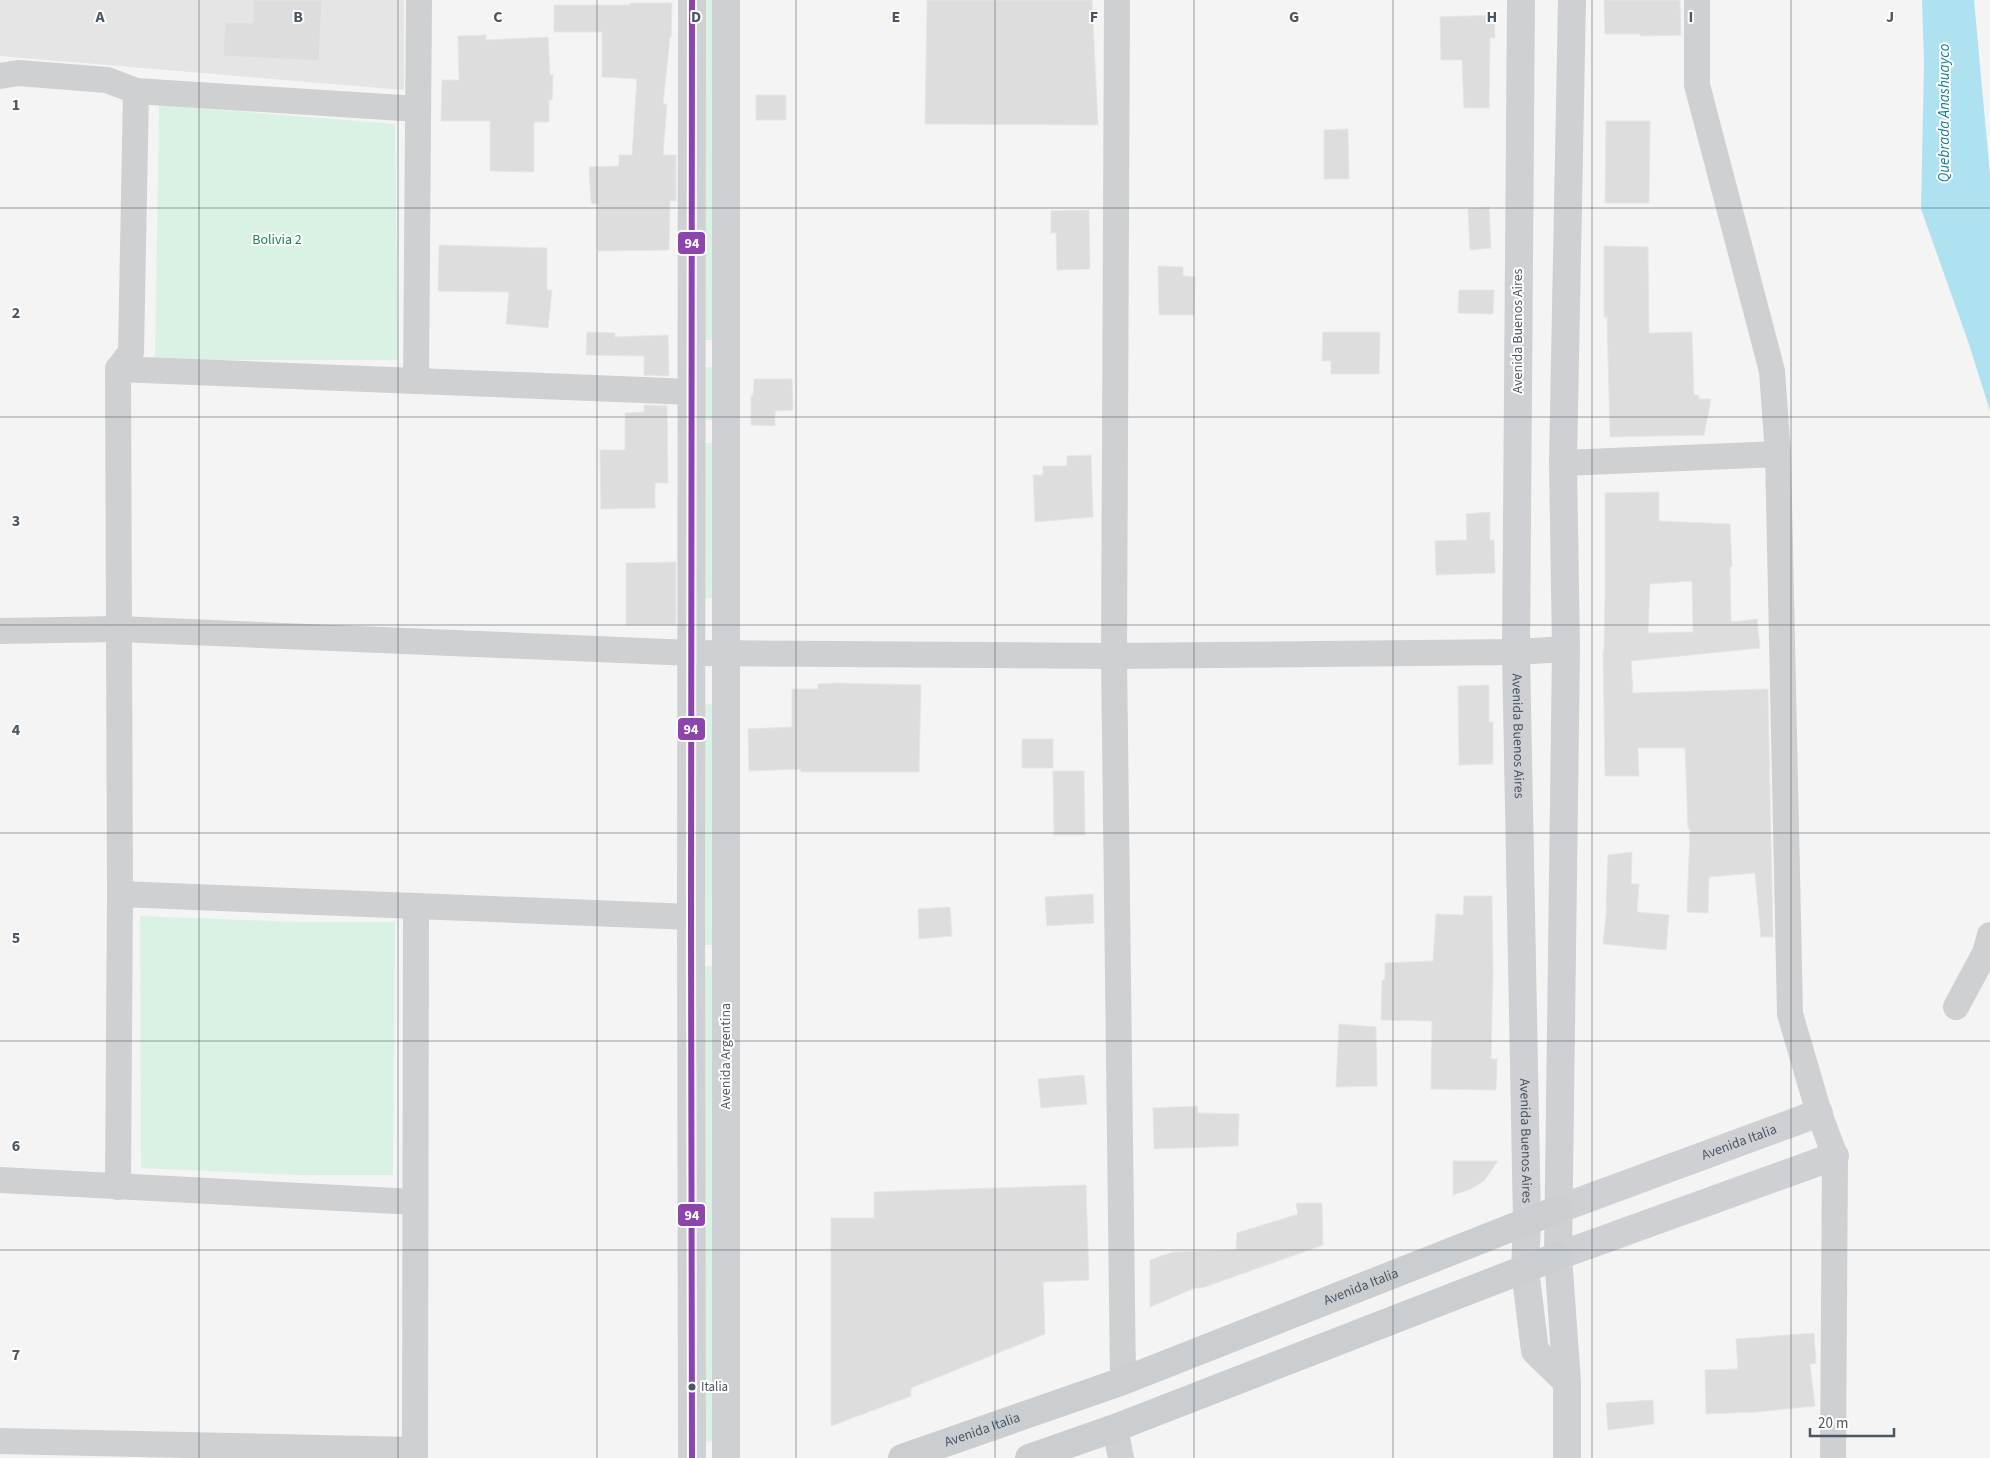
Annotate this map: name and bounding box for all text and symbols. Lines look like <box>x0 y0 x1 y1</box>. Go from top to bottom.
text: A <box>94 6 105 28</box>
text: B <box>293 6 303 28</box>
text: C <box>493 6 503 28</box>
text: D <box>691 6 701 28</box>
text: E <box>892 6 900 28</box>
text: F <box>1090 6 1098 28</box>
text: G <box>1289 6 1299 28</box>
text: H <box>1487 6 1497 28</box>
text: I <box>1689 6 1693 28</box>
text: J <box>1886 6 1894 28</box>
water label: Quebrada Anashuayco <box>1934 43 1955 182</box>
text: 1 <box>12 94 20 116</box>
park label: Bolivia 2 <box>252 230 302 250</box>
line badge: 94 <box>677 231 706 255</box>
text: 94 <box>685 234 700 254</box>
street label: Avenida Buenos Aires <box>1508 268 1528 393</box>
text: 2 <box>12 302 20 324</box>
text: 3 <box>12 510 20 532</box>
street label: Avenida Buenos Aires <box>1506 673 1529 799</box>
line badge: 94 <box>677 717 706 741</box>
text: 4 <box>12 719 21 741</box>
text: 94 <box>684 720 699 740</box>
text: 5 <box>12 927 20 949</box>
street label: Avenida Argentina <box>716 1003 736 1109</box>
street label: Avenida Buenos Aires <box>1514 1078 1537 1204</box>
street label: Avenida Italia <box>1699 1119 1780 1166</box>
text: 6 <box>12 1135 20 1157</box>
line badge: 94 <box>677 1203 706 1227</box>
text: 94 <box>685 1206 700 1226</box>
street label: Avenida Italia <box>1321 1263 1402 1311</box>
text: 7 <box>12 1344 20 1366</box>
place label: Italia <box>701 1378 728 1396</box>
marker: Italia <box>687 1382 697 1392</box>
scale bar <box>1810 1406 1894 1438</box>
street label: Avenida Italia <box>942 1408 1023 1452</box>
text: 20 m <box>1818 1413 1848 1434</box>

